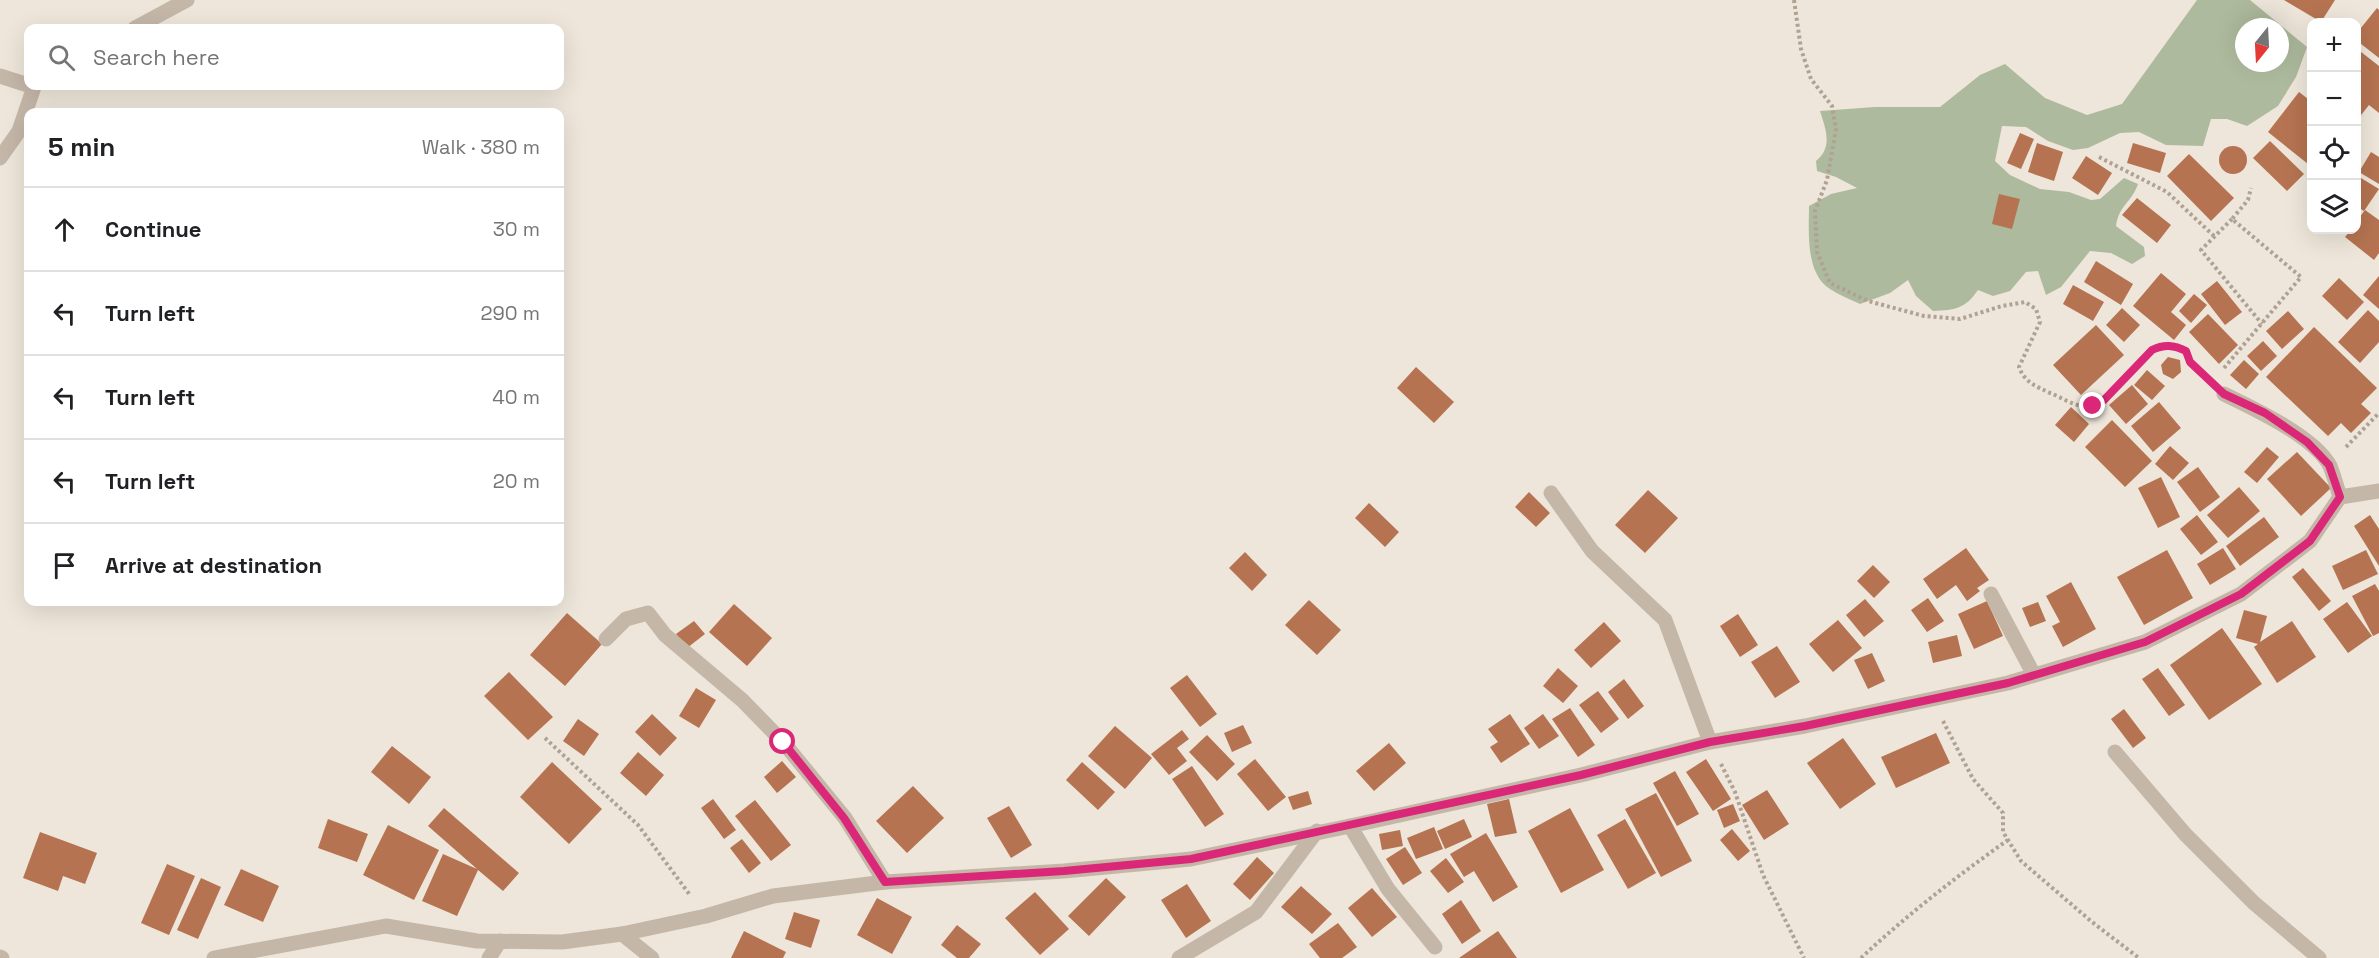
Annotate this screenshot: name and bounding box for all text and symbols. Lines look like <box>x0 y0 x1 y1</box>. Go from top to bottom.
north arrow <box>2235 18 2289 72</box>
map controls <box>2307 18 2361 234</box>
button: + <box>2307 18 2361 72</box>
search box <box>24 24 564 90</box>
icon: search <box>45 41 78 74</box>
text: Search here <box>93 43 220 71</box>
button: − <box>2307 72 2361 126</box>
button: locate <box>2307 126 2361 180</box>
text: 5 min <box>48 130 115 164</box>
text: Walk · 380 m <box>422 134 540 160</box>
button: layers <box>2307 180 2361 234</box>
icon: ahead <box>48 213 81 246</box>
text: Continue <box>105 215 201 243</box>
text: 30 m <box>493 216 540 242</box>
icon: left <box>48 297 81 330</box>
text: Turn left <box>105 299 195 327</box>
text: 290 m <box>481 300 540 326</box>
icon: left <box>48 381 81 414</box>
text: Turn left <box>105 383 195 411</box>
text: 40 m <box>492 384 540 410</box>
route end <box>2079 392 2105 418</box>
icon: left <box>48 465 81 498</box>
text: Turn left <box>105 467 195 495</box>
text: 20 m <box>493 468 540 494</box>
icon: arrive <box>48 549 81 582</box>
text: Arrive at destination <box>105 551 322 579</box>
route start <box>769 728 795 754</box>

